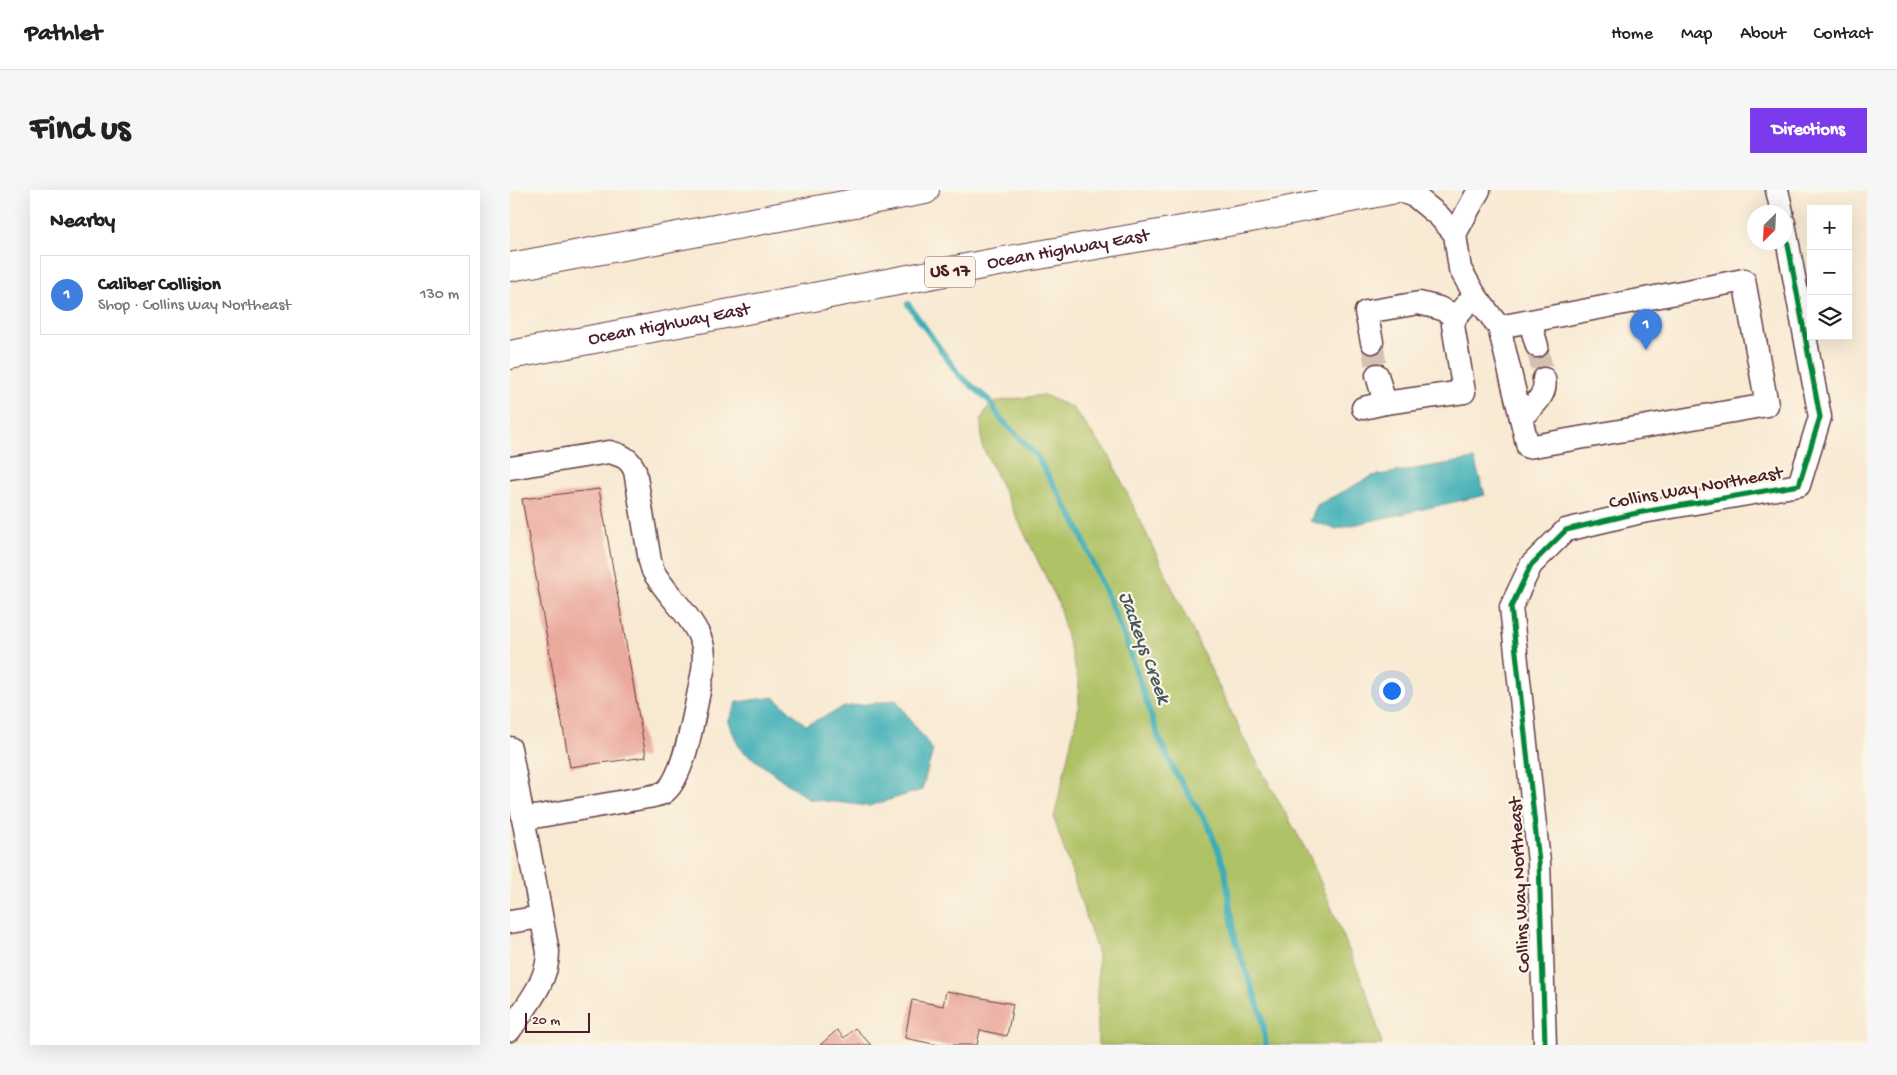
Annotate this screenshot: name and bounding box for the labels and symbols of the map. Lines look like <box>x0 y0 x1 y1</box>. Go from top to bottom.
north arrow <box>1747 205 1792 250</box>
street label: Ocean Highway East <box>985 224 1153 275</box>
road number: US 17 <box>925 256 975 288</box>
street label: Ocean Highway East <box>586 298 754 351</box>
pin: 1 <box>1630 309 1662 350</box>
street label: Collins Way Northeast <box>1607 462 1787 516</box>
water label: Jackeys Creek <box>1112 589 1175 709</box>
your location <box>1379 678 1405 704</box>
street label: Collins Way Northeast <box>1505 794 1537 973</box>
scale bar <box>525 1010 590 1033</box>

